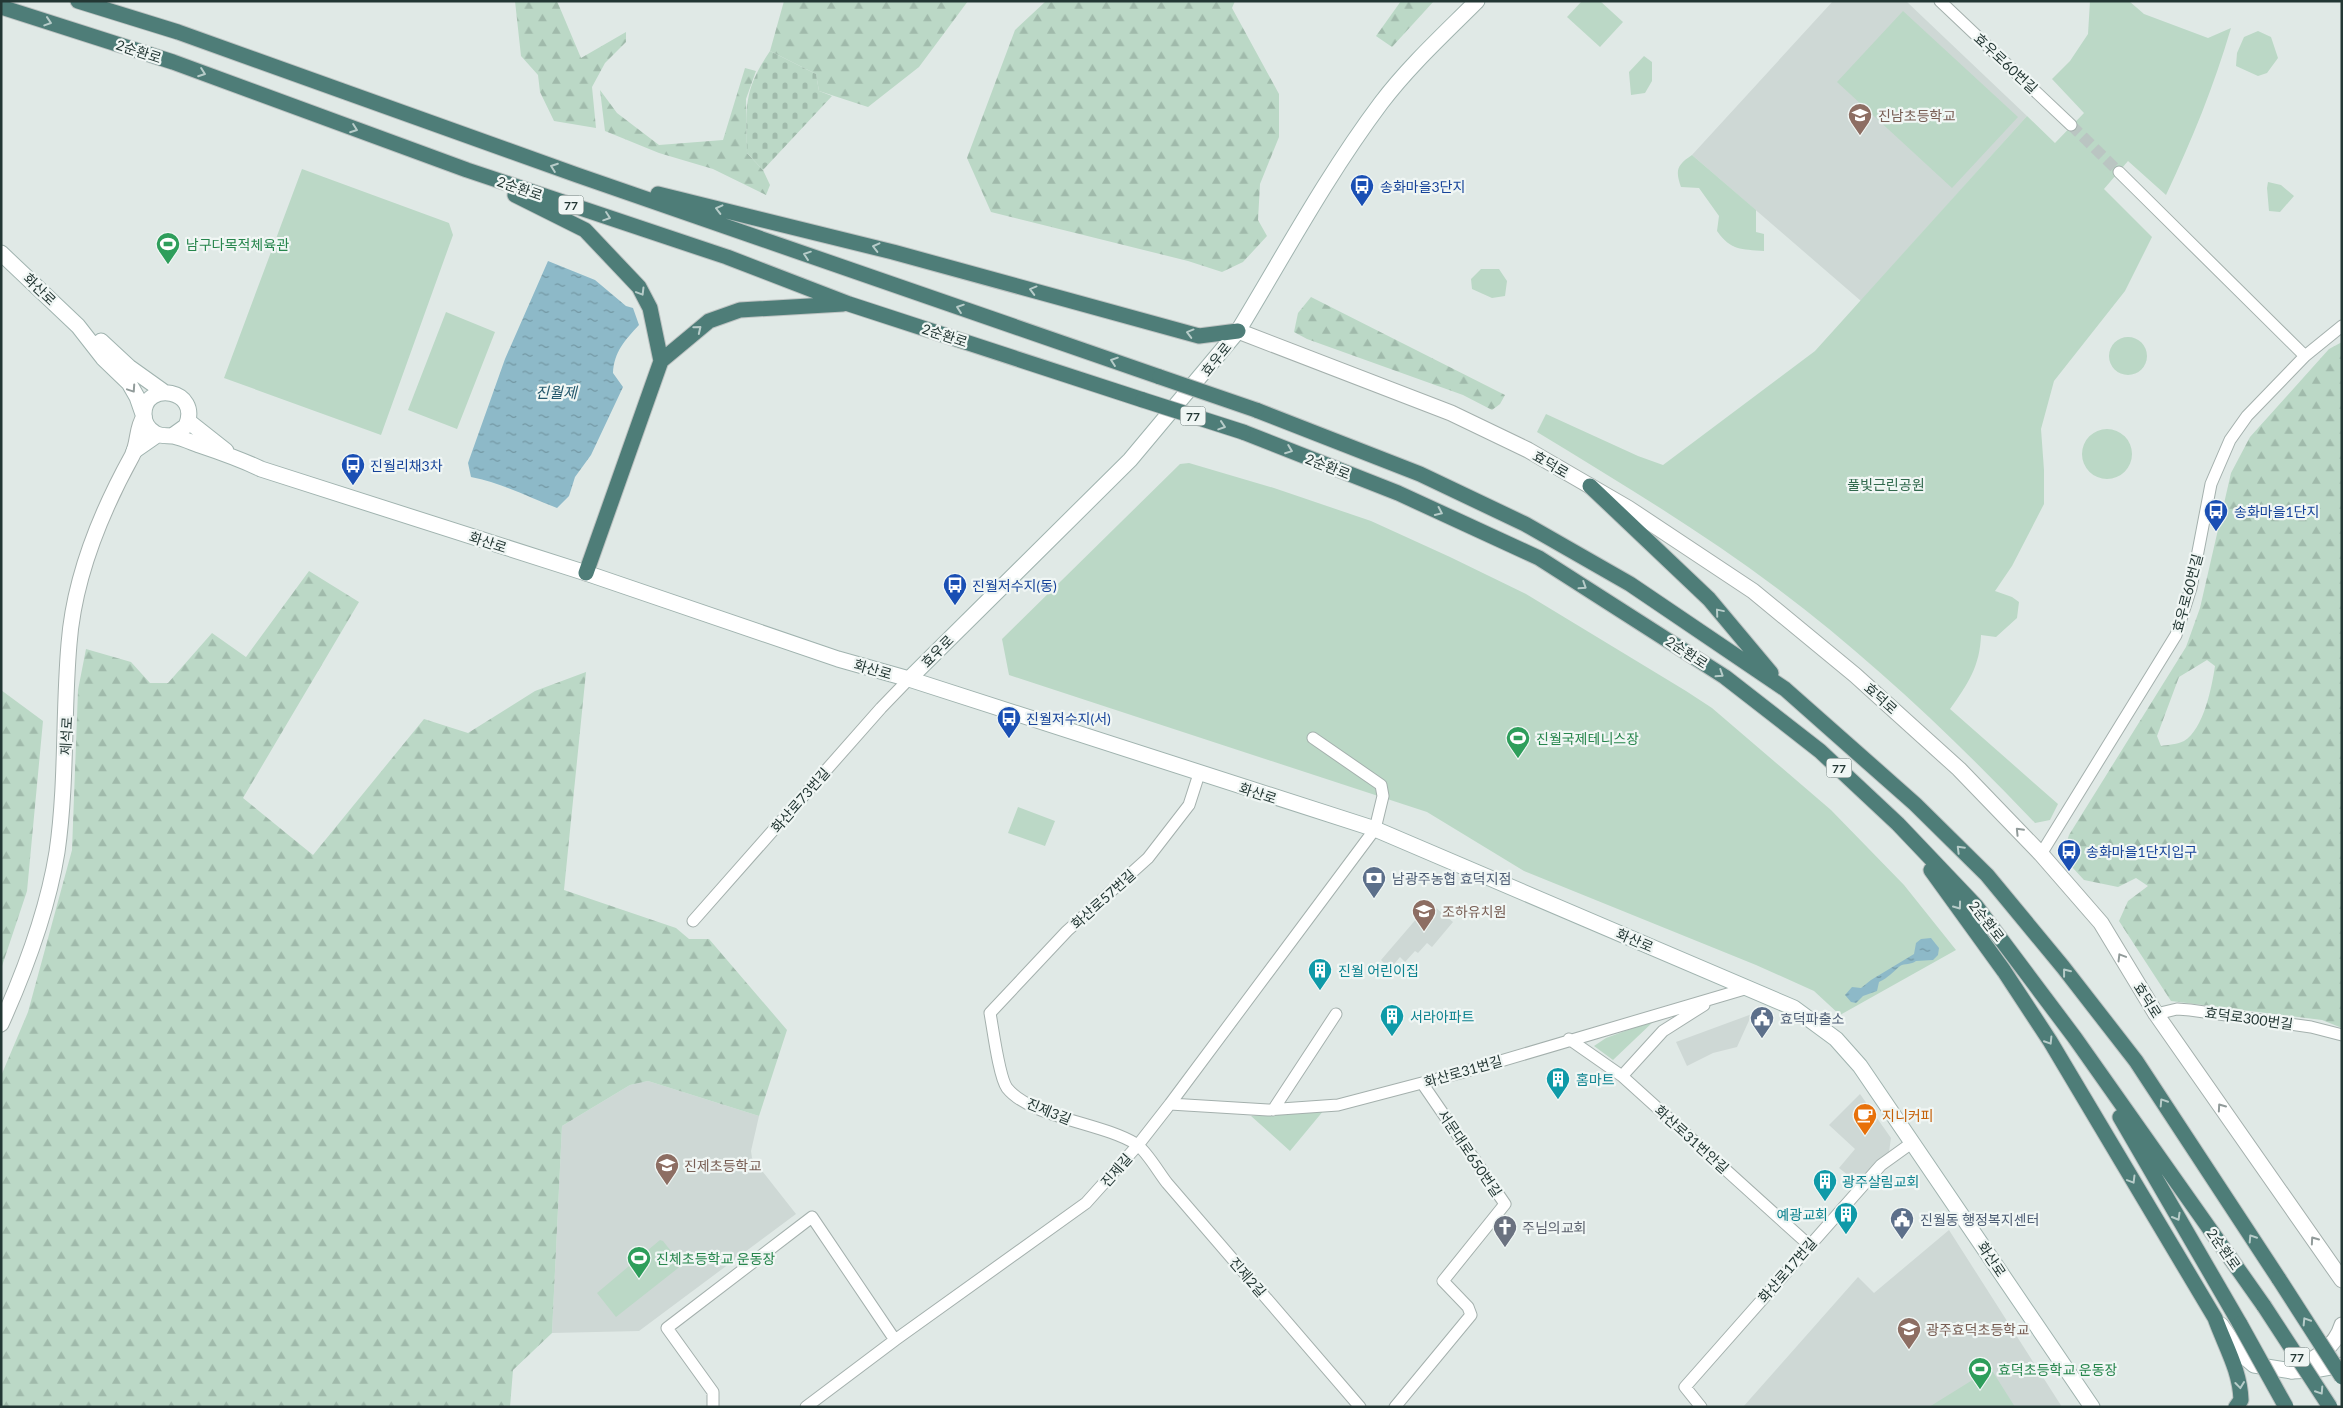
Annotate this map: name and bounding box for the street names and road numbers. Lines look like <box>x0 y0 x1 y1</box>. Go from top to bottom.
street label: 효우로60번길 <box>1971 29 2041 97</box>
street label: 2순환로 <box>114 36 164 66</box>
street label: 2순환로 <box>495 172 545 204</box>
road number: 77 <box>558 196 584 214</box>
street label: 화산로 <box>20 269 60 309</box>
street label: 2순환로 <box>920 320 970 350</box>
street label: 효우로 <box>1197 339 1235 379</box>
road number: 77 <box>1180 406 1206 426</box>
street label: 효덕로 <box>1530 447 1572 481</box>
street label: 2순환로 <box>1303 450 1353 482</box>
street label: 화산로 <box>467 528 509 556</box>
street label: 효우로60번길 <box>2168 552 2206 634</box>
street label: 효우로 <box>917 631 957 671</box>
street label: 2순환로 <box>1663 632 1711 672</box>
street label: 화산로 <box>852 656 894 683</box>
street label: 효덕로 <box>1861 679 1901 717</box>
street label: 제석로 <box>57 716 76 756</box>
road number: 77 <box>1826 758 1852 778</box>
street label: 화산로73번길 <box>767 764 833 836</box>
street label: 화산로 <box>1237 779 1279 807</box>
street label: 화산로57번길 <box>1067 866 1139 932</box>
street label: 2순환로 <box>1966 897 2008 945</box>
street label: 화산로 <box>1614 925 1656 955</box>
street label: 효덕로 <box>2131 979 2166 1021</box>
street label: 효덕로300번길 <box>2204 1003 2294 1033</box>
street label: 화산로31번길 <box>1422 1052 1504 1090</box>
street label: 진제3길 <box>1024 1094 1074 1128</box>
street label: 화산로31번안길 <box>1652 1101 1732 1177</box>
street label: 서문대로650번길 <box>1435 1106 1505 1200</box>
street label: 진제길 <box>1097 1150 1135 1190</box>
street label: 2순환로 <box>2204 1225 2244 1273</box>
street label: 화산로17번길 <box>1754 1234 1820 1306</box>
street label: 화산로 <box>1974 1238 2010 1280</box>
street label: 진제2길 <box>1226 1254 1270 1300</box>
road number: 77 <box>2284 1348 2310 1366</box>

